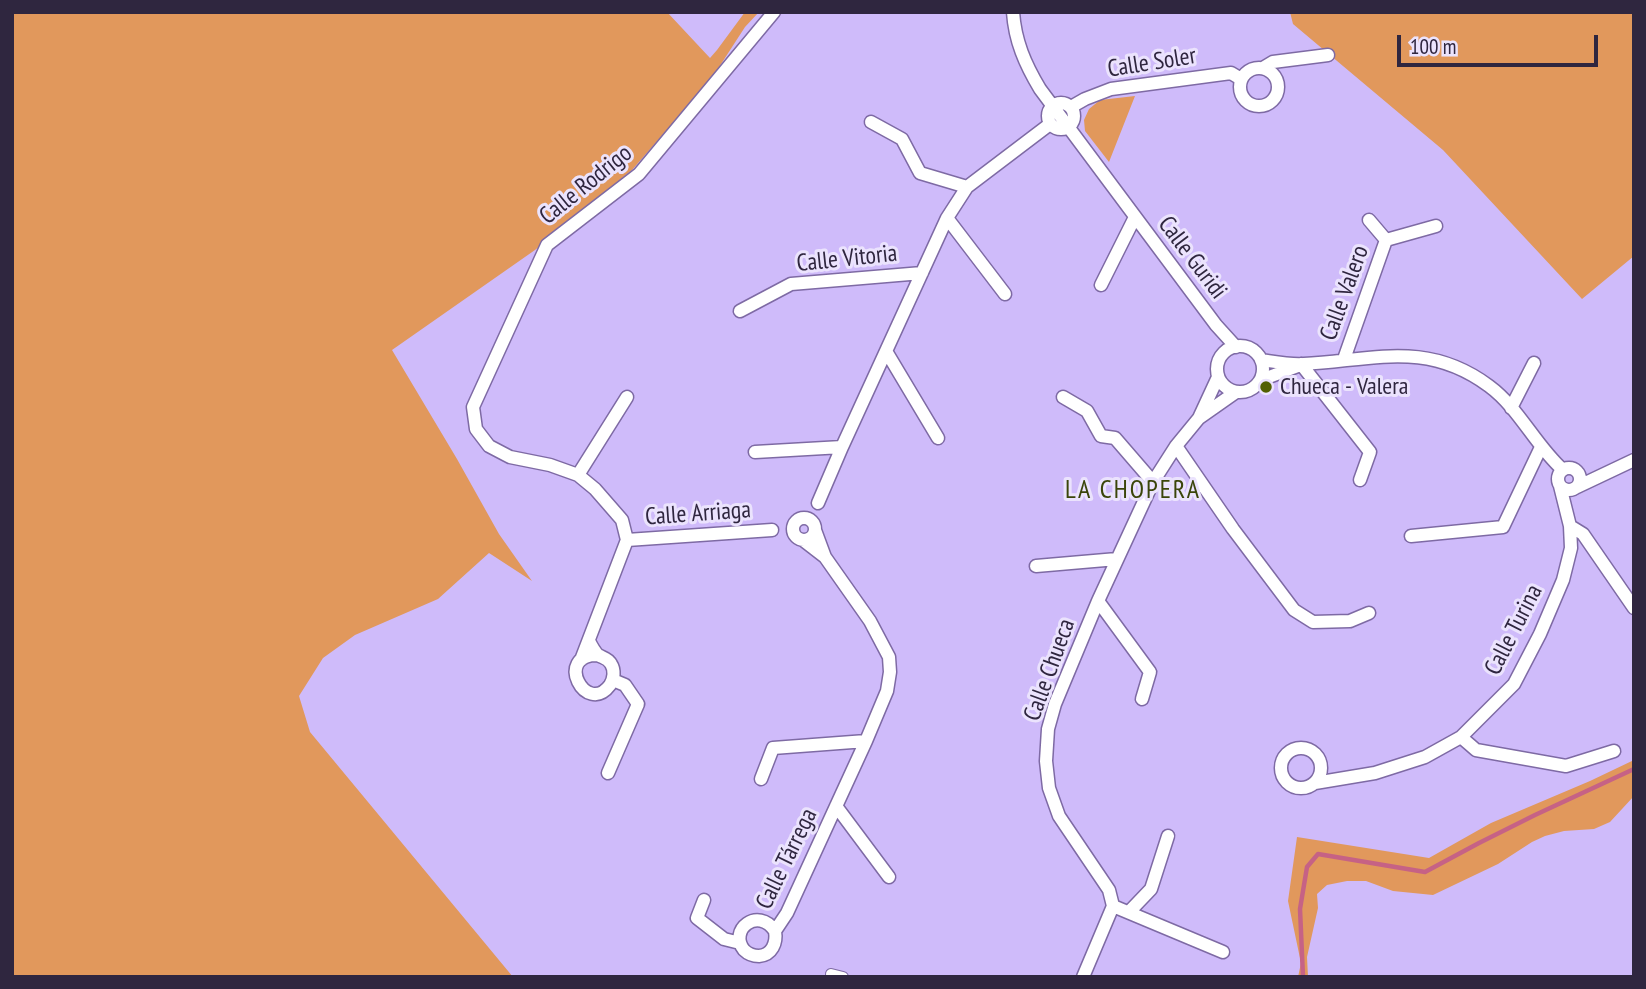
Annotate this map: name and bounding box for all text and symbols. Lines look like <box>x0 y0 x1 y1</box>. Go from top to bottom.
scale bar <box>1401 21 1602 65</box>
text: 100 m <box>1410 33 1456 60</box>
street label: Calle Soler <box>1106 42 1198 84</box>
street label: Calle Rodrigo <box>534 139 638 231</box>
street label: Calle Guridi <box>1152 211 1232 305</box>
street label: Calle Vitoria <box>795 239 899 279</box>
street label: Calle Valero <box>1315 242 1375 344</box>
place label: Chueca - Valera <box>1280 373 1408 401</box>
marker: Chueca - Valera <box>1258 379 1274 395</box>
district label: LA CHOPERA <box>1066 475 1200 507</box>
street label: Calle Arriaga <box>644 496 752 532</box>
street label: Calle Turina <box>1479 580 1549 680</box>
street label: Calle Chueca <box>1018 615 1082 725</box>
street label: Calle Tárrega <box>750 804 824 914</box>

